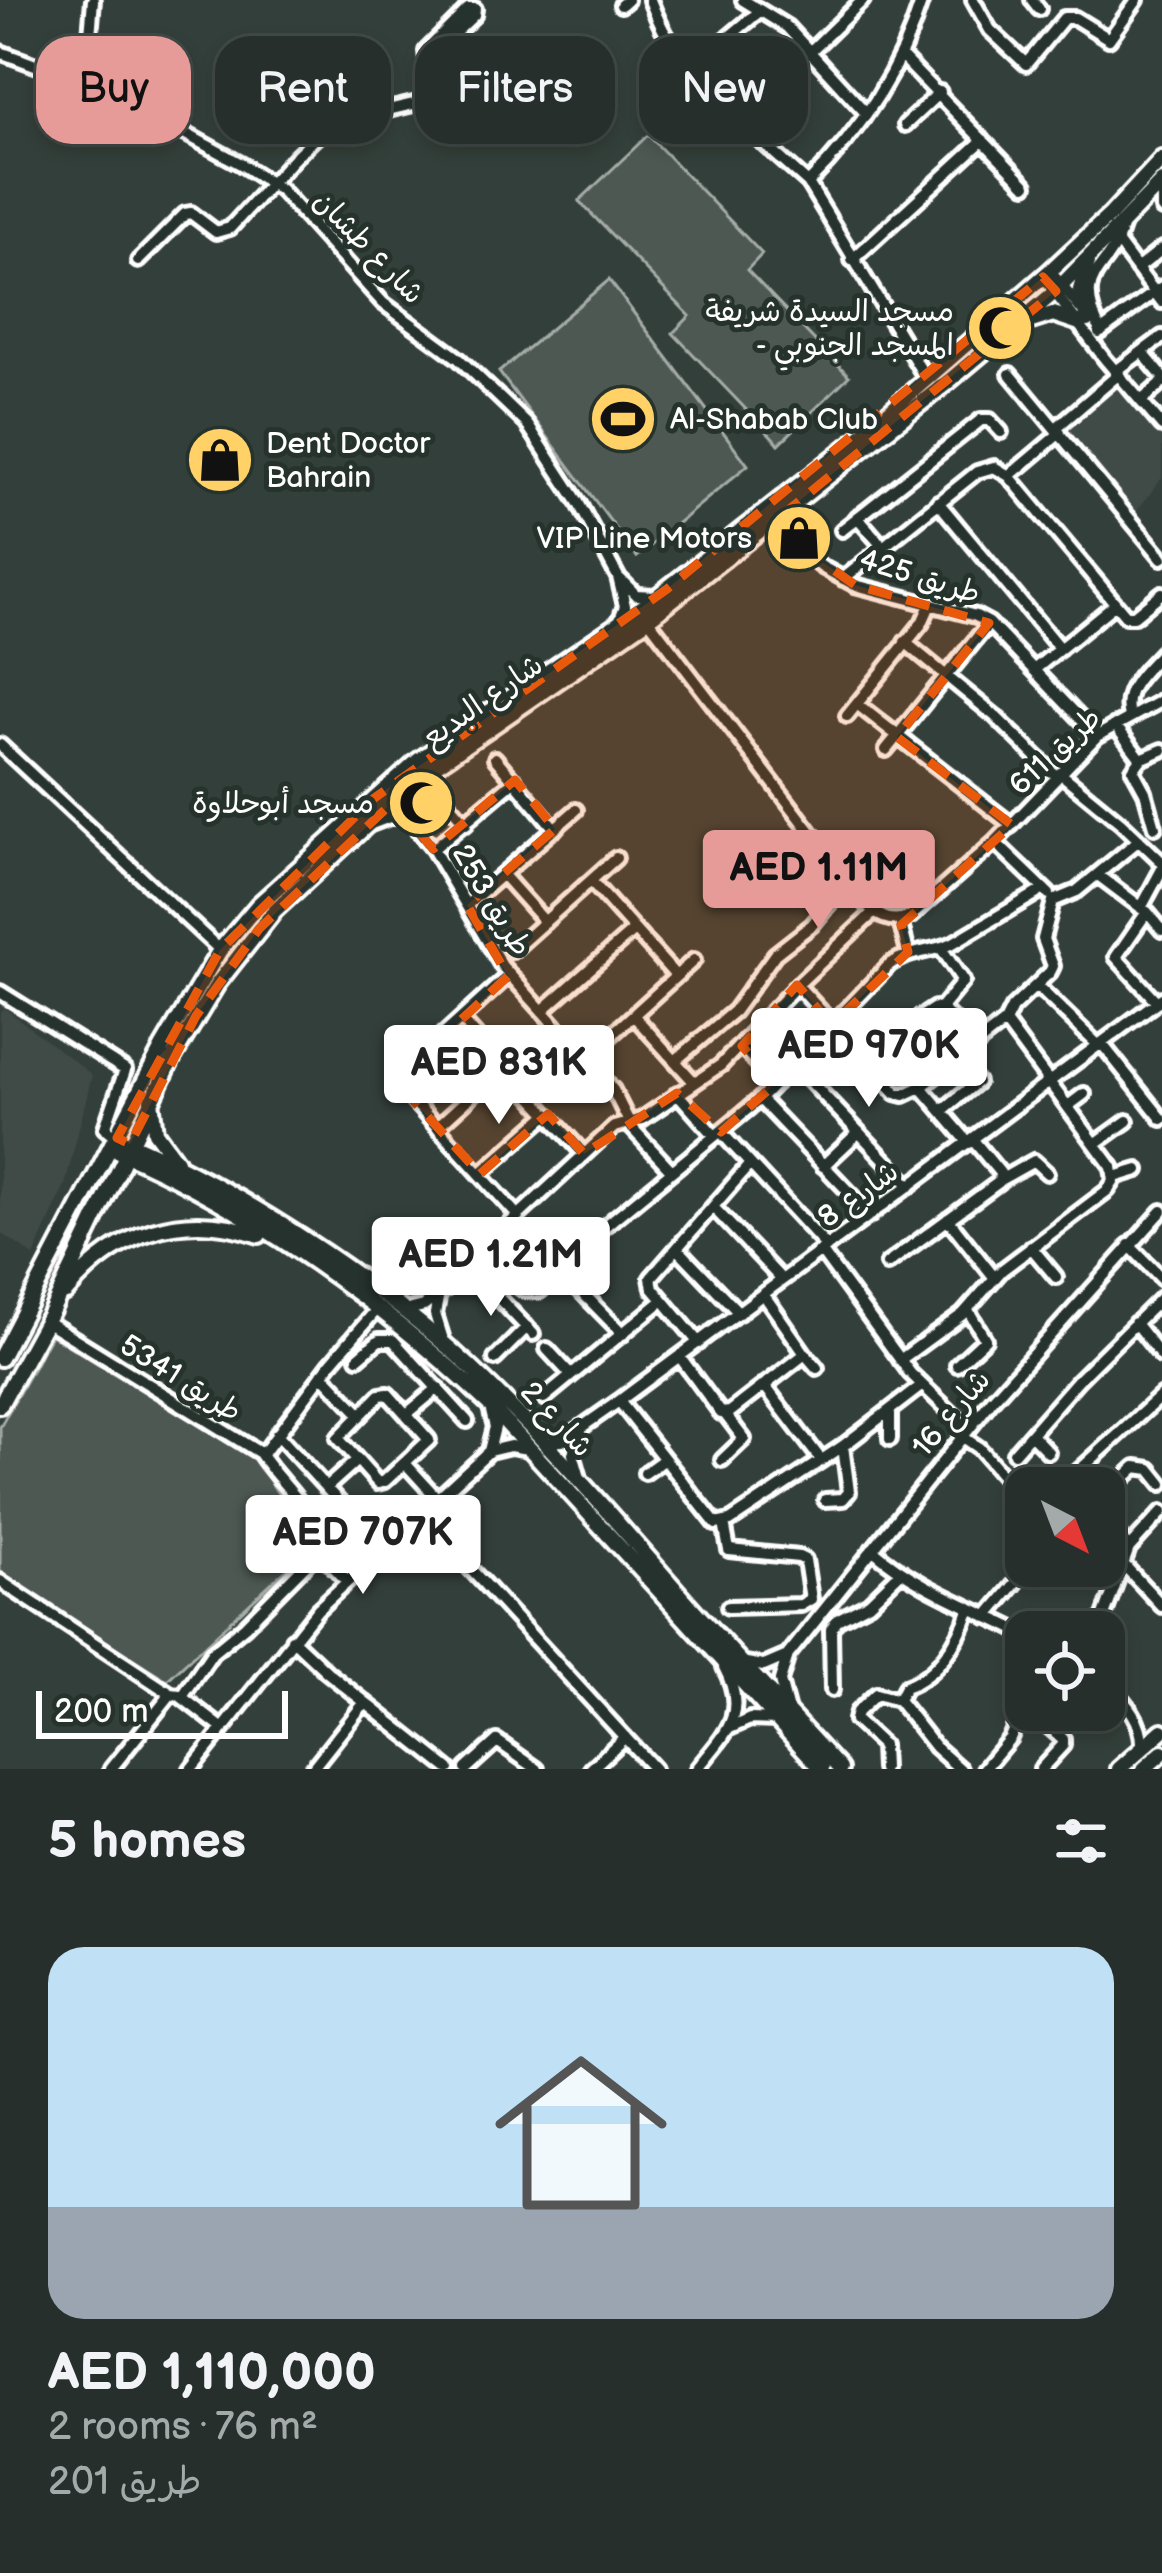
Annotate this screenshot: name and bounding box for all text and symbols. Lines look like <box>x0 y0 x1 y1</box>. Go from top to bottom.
chip: Buy <box>36 36 191 144</box>
chip: Rent <box>215 36 391 144</box>
chip: Filters <box>415 36 615 144</box>
chip: New <box>639 36 808 144</box>
street label: شارع طشان <box>304 183 431 313</box>
mosque icon: مسجد السيدة شريفة - المسجد الجنوبي <box>965 293 1035 363</box>
place label: مسجد السيدة شريفة - المسجد الجنوبي <box>706 294 954 371</box>
sports icon: Al-Shabab Club <box>588 384 658 454</box>
place label: Al-Shabab Club <box>670 402 878 438</box>
shop icon: Dent Doctor Bahrain <box>185 425 255 495</box>
place label: Dent Doctor Bahrain <box>266 426 431 496</box>
shop icon: VIP Line Motors <box>764 503 834 573</box>
place label: VIP Line Motors <box>537 521 752 557</box>
street label: طريق 425 <box>855 542 984 612</box>
street label: شارع البديع <box>415 647 551 758</box>
street label: طريق 611 <box>1002 700 1109 803</box>
mosque icon: مسجد أبوحلاوة <box>386 768 456 838</box>
place label: مسجد أبوحلاوة <box>192 786 374 822</box>
pin: AED 1.11M <box>682 830 956 932</box>
street label: طريق 253 <box>444 838 539 963</box>
text: AED 1.11M <box>730 845 908 892</box>
pin: AED 970K <box>745 1008 993 1110</box>
text: AED 970K <box>778 1023 960 1070</box>
pin: AED 831K <box>375 1025 623 1127</box>
text: AED 831K <box>411 1040 587 1087</box>
street label: شارع 8 <box>811 1154 907 1238</box>
pin: AED 1.21M <box>354 1217 628 1319</box>
text: AED 1.21M <box>399 1232 583 1279</box>
street label: طريق 5341 <box>113 1327 248 1430</box>
street label: شارع 16 <box>905 1363 1000 1466</box>
street label: شارع 2 <box>511 1374 600 1467</box>
north arrow <box>1005 1467 1125 1587</box>
map controls <box>1005 1467 1125 1731</box>
pin: AED 707K <box>239 1495 487 1597</box>
text: AED 707K <box>273 1510 453 1557</box>
button: locate <box>1005 1611 1125 1731</box>
scale bar <box>36 1685 288 1738</box>
text: 200 m <box>54 1692 148 1732</box>
icon: filters <box>1048 1808 1114 1874</box>
text: 5 homes <box>48 1811 246 1872</box>
icon: home <box>473 2025 689 2241</box>
text: AED 1,110,000 <box>48 2343 376 2404</box>
text: 2 rooms · 76 m² <box>48 2404 318 2451</box>
text: طريق 201 <box>48 2459 201 2506</box>

